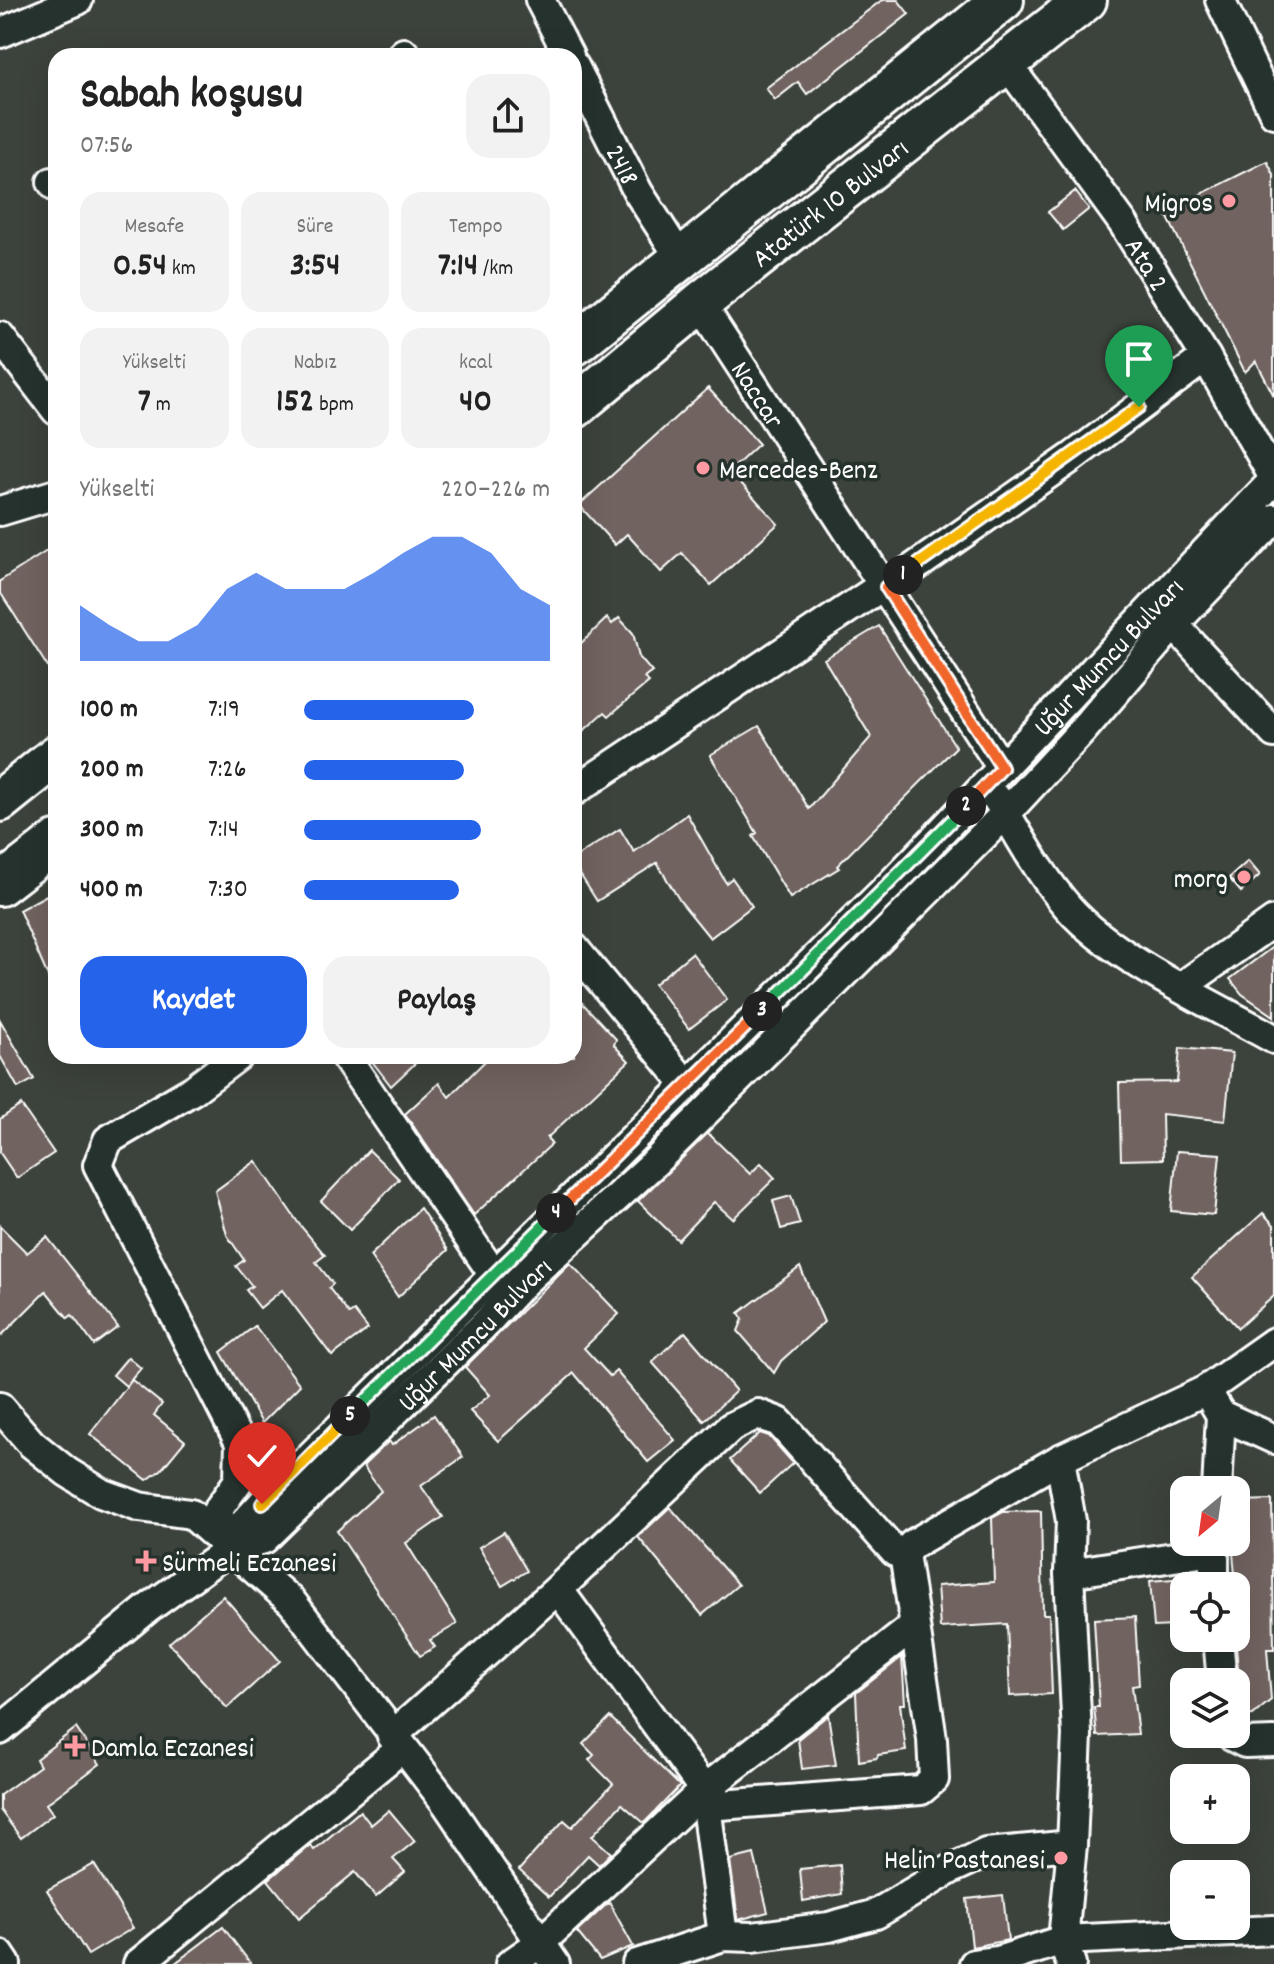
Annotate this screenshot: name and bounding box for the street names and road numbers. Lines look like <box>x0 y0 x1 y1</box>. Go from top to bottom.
street label: Atatürk 10 Bulvarı <box>745 131 919 280</box>
street label: 2418 <box>592 139 647 194</box>
street label: Ata 2 <box>1112 231 1176 301</box>
street label: Naccar <box>718 355 792 438</box>
street label: Uğur Mumcu Bulvarı <box>1026 571 1195 748</box>
street label: Uğur Mumcu Bulvarı <box>391 1250 563 1423</box>

